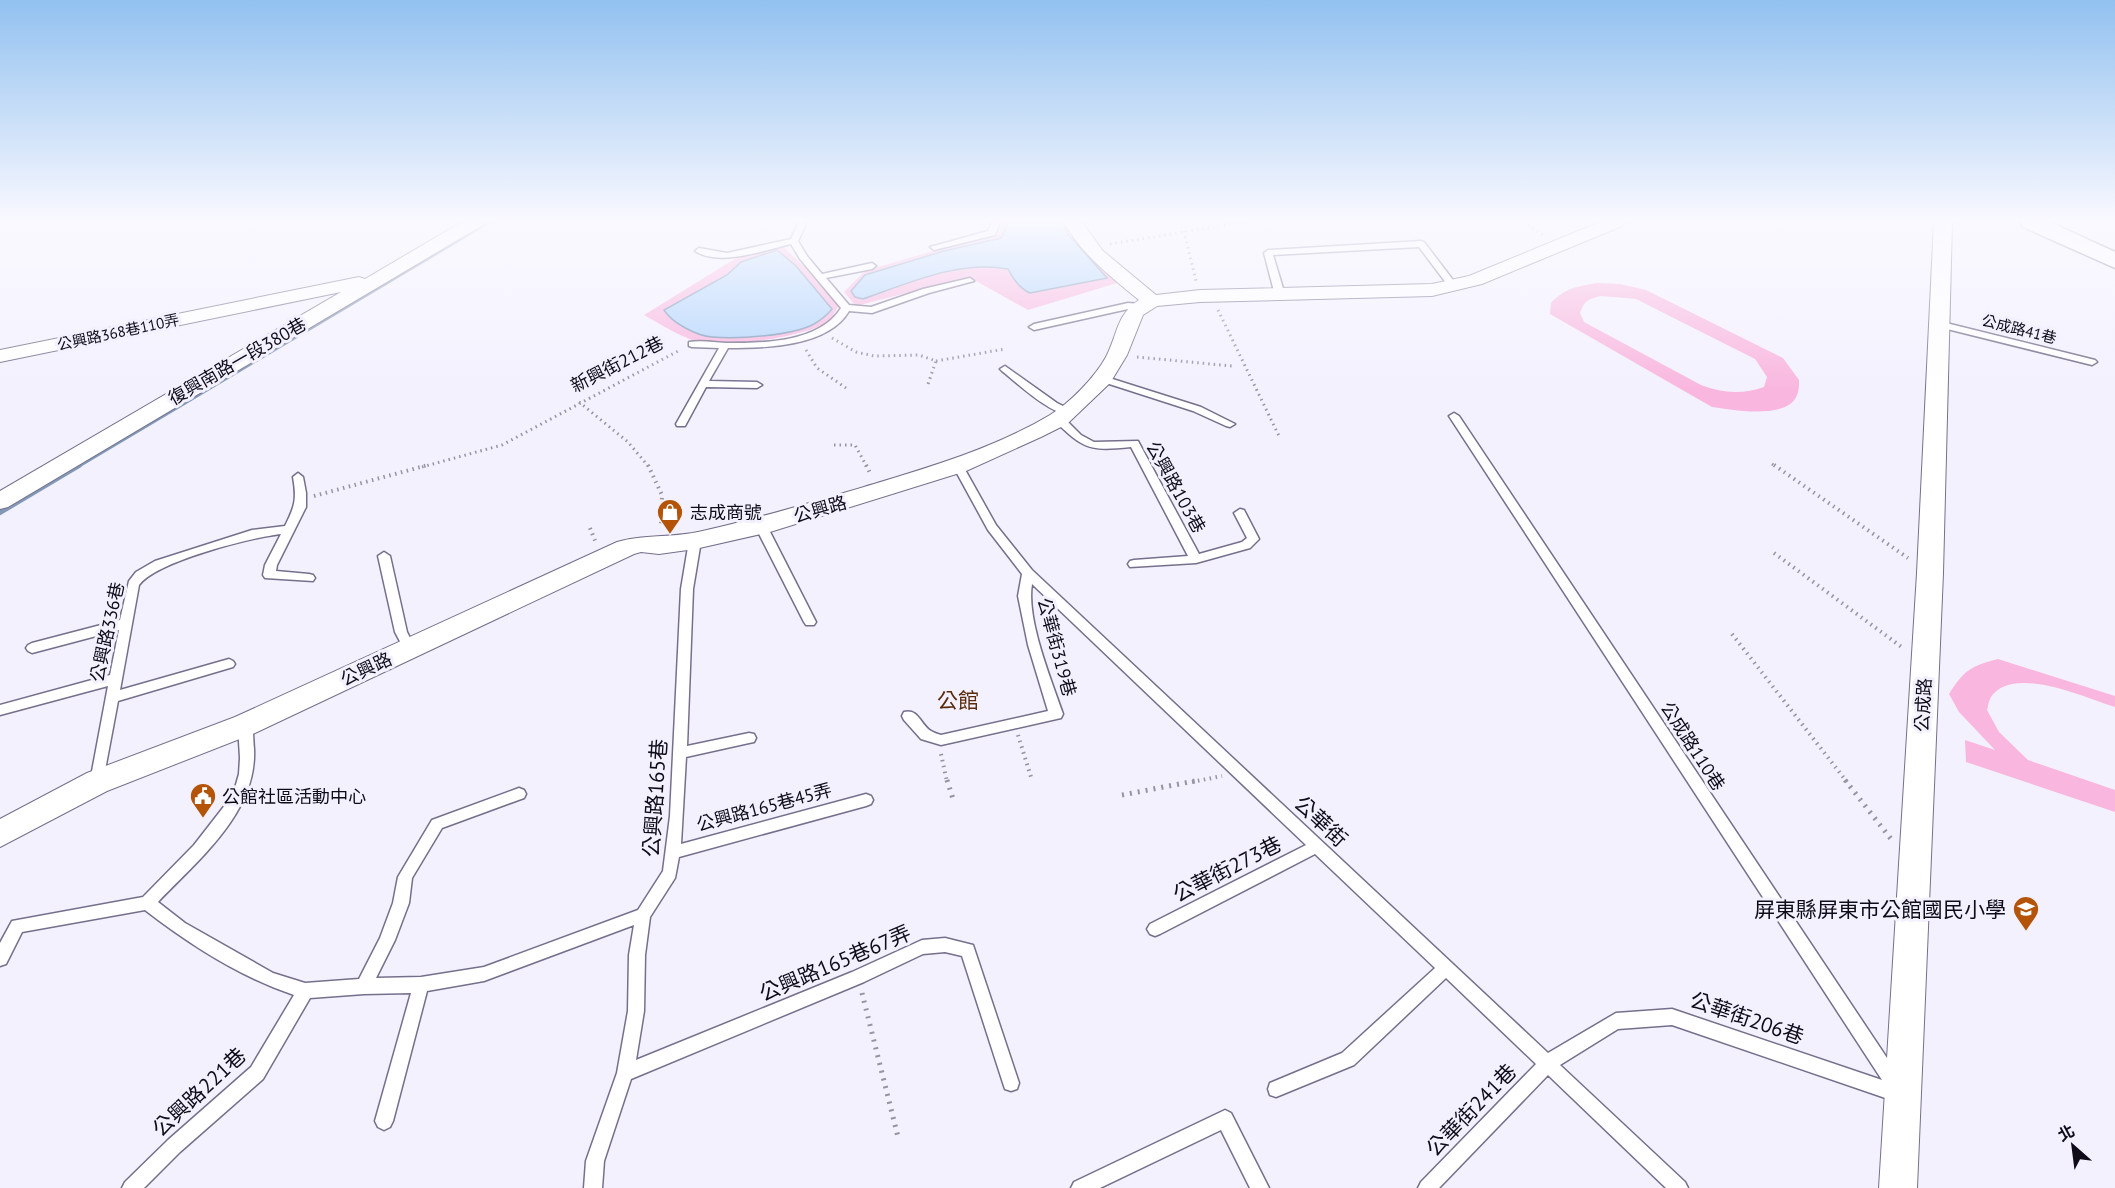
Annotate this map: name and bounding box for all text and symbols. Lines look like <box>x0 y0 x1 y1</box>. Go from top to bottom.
street label: 公興路368巷110弄 <box>55 310 181 354</box>
street label: 公成路41巷 <box>1980 311 2058 347</box>
street label: 復興南路一段380巷 <box>164 312 310 410</box>
street label: 新興街212巷 <box>567 331 667 397</box>
street label: 公興路103巷 <box>1141 437 1211 537</box>
street label: 公興路 <box>791 491 849 527</box>
shop icon: 志成商號 <box>655 497 685 535</box>
place label: 志成商號 <box>690 501 762 524</box>
street label: 公興路336巷 <box>85 580 129 684</box>
street label: 公華街319巷 <box>1033 595 1081 699</box>
street label: 公興路 <box>337 647 395 691</box>
street label: 公成路 <box>1910 677 1936 733</box>
district label: 公館 <box>937 687 979 714</box>
street label: 公成路110巷 <box>1656 697 1730 795</box>
street label: 公興路165巷 <box>637 738 673 858</box>
street label: 公興路165巷45弄 <box>694 778 834 836</box>
public building icon: 公館社區活動中心 <box>188 781 218 819</box>
place label: 公館社區活動中心 <box>222 785 366 808</box>
street label: 公華街 <box>1289 790 1353 852</box>
street label: 公華街273巷 <box>1168 830 1286 908</box>
school or university icon: 屏東縣屏東市公館國民小學 <box>2011 894 2041 932</box>
place label: 屏東縣屏東市公館國民小學 <box>1754 896 2006 923</box>
street label: 公興路165巷67弄 <box>755 919 915 1007</box>
street label: 公華街206巷 <box>1687 986 1807 1050</box>
street label: 公興路221巷 <box>147 1042 251 1142</box>
street label: 公華街241巷 <box>1420 1058 1522 1162</box>
north arrow <box>2043 1116 2103 1176</box>
text: 北 <box>2054 1120 2078 1145</box>

